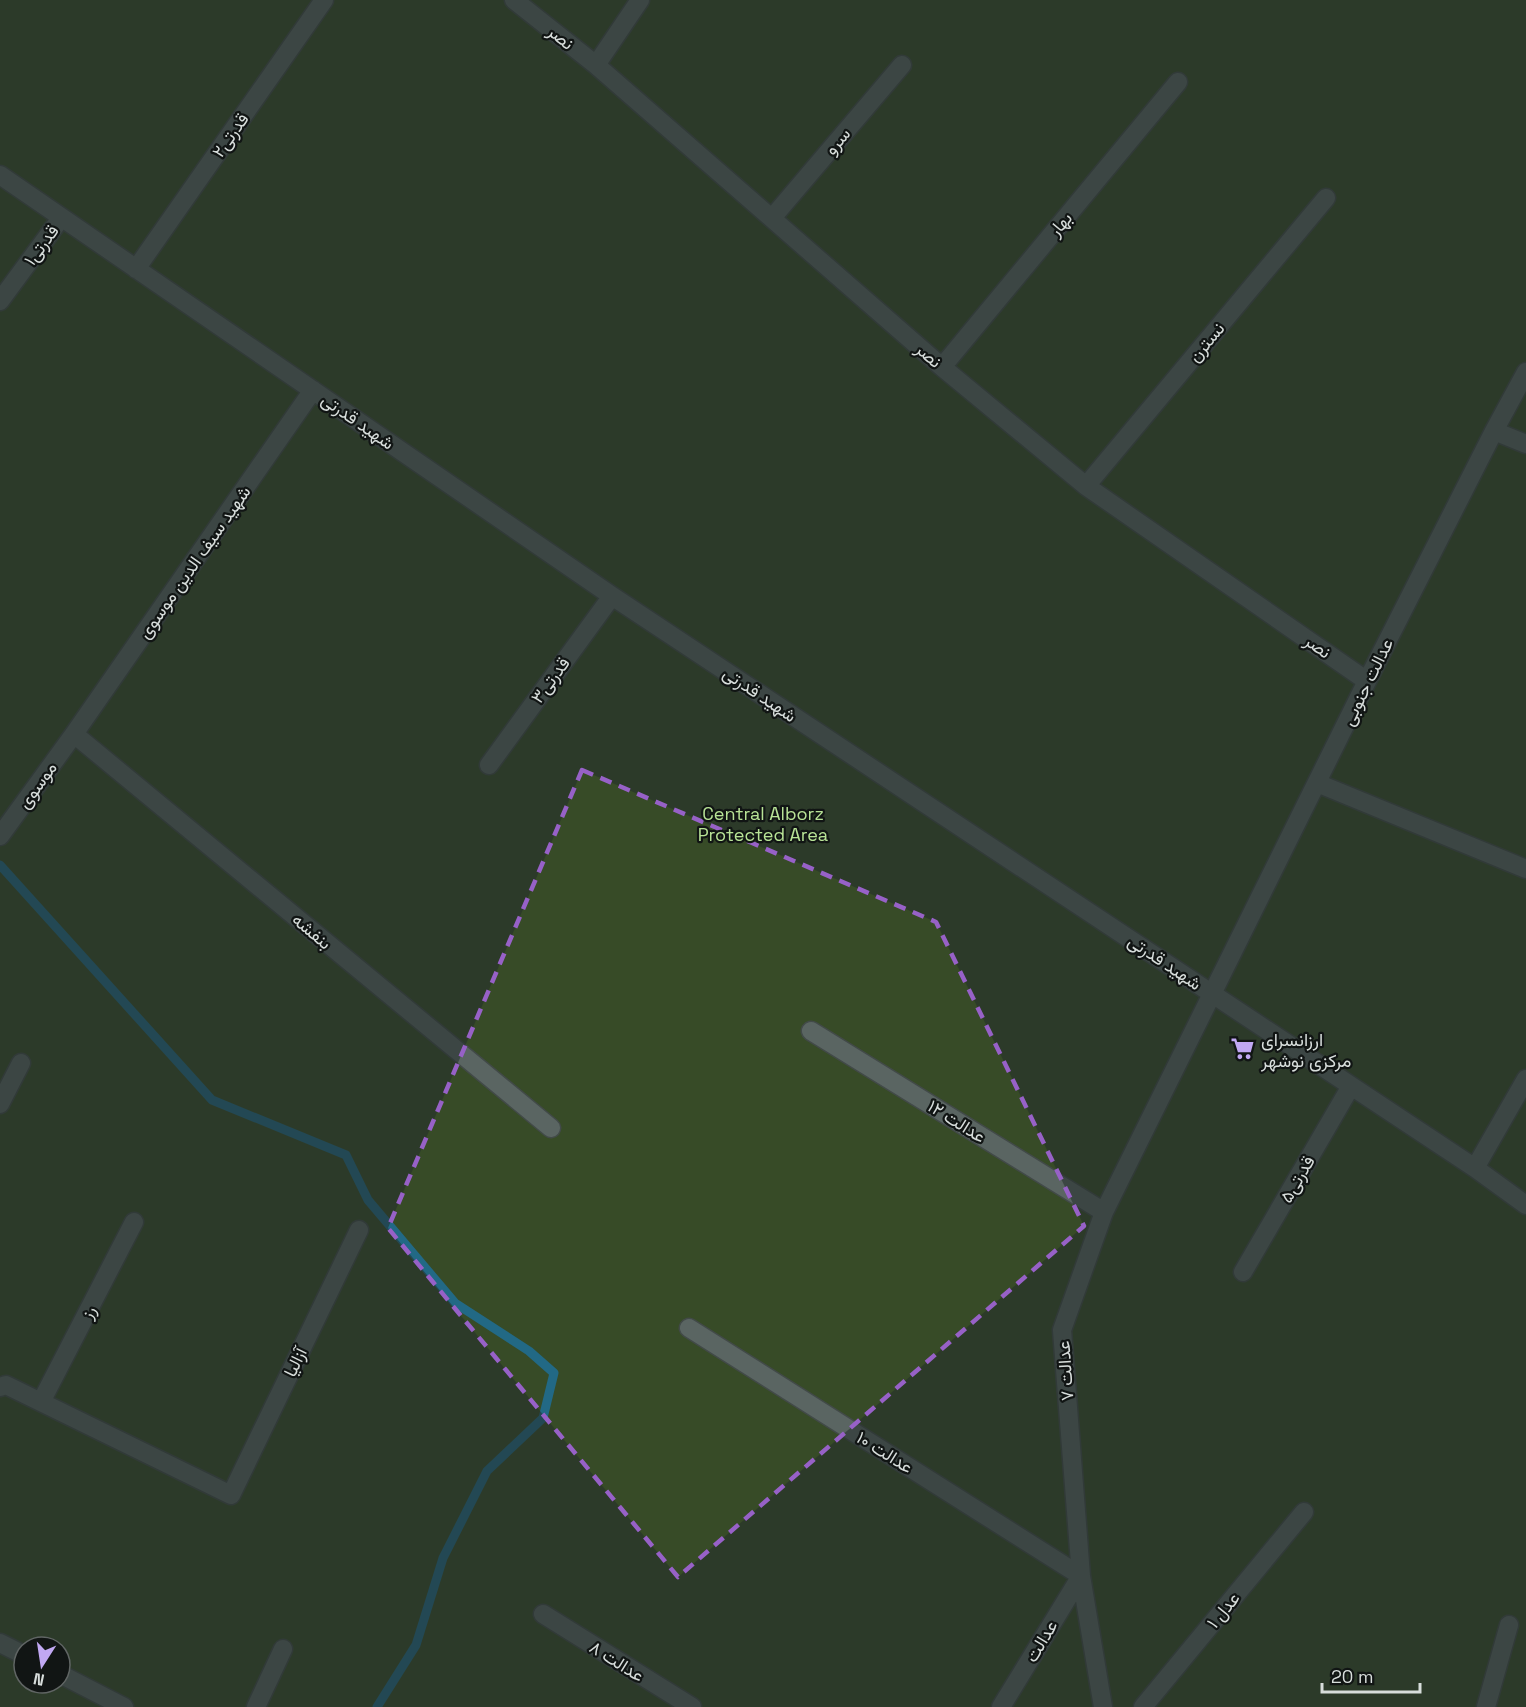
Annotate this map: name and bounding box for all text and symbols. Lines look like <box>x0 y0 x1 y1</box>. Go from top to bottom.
street label: نصر <box>542 19 579 55</box>
street label: قدرتی۲ <box>206 108 254 162</box>
street label: سرو <box>819 123 855 159</box>
street label: بهار <box>1042 207 1077 242</box>
street label: قدرتی۱ <box>18 220 64 270</box>
street label: نسترن <box>1183 317 1229 367</box>
street label: نصر <box>910 337 947 373</box>
street label: شهید قدرتی <box>317 388 399 454</box>
street label: شهید سیف الدین موسوی <box>133 481 255 643</box>
street label: نصر <box>1299 628 1336 663</box>
street label: عدالت جنوبی <box>1336 635 1398 729</box>
street label: قدرتی۳ <box>525 652 575 708</box>
street label: شهید قدرتی <box>719 661 801 727</box>
street label: موسوی <box>12 757 62 813</box>
park label: Central Alborz Protected Area <box>698 802 828 846</box>
street label: بنفشه <box>287 908 337 954</box>
street label: شهید قدرتی <box>1124 929 1206 995</box>
place label: ارزانسرای مرکزی نوشهر <box>1260 1028 1351 1072</box>
supermarket icon: ارزانسرای مرکزی نوشهر <box>1230 1036 1256 1062</box>
street label: عدالت ۱۲ <box>924 1094 990 1148</box>
street label: قدرتی۵ <box>1274 1151 1320 1207</box>
street label: رز <box>75 1301 101 1323</box>
street label: ۷ عدالت <box>1051 1340 1079 1402</box>
street label: آزالیا <box>278 1342 313 1380</box>
street label: عدالت ۱۰ <box>852 1426 918 1478</box>
street label: عدل ۱ <box>1201 1587 1245 1633</box>
street label: عدالت <box>1020 1616 1062 1666</box>
north arrow <box>12 1635 72 1695</box>
street label: عدالت ۸ <box>585 1635 649 1687</box>
scale bar <box>1322 1656 1420 1694</box>
text: 20 m <box>1331 1665 1374 1688</box>
text: N <box>32 1668 46 1691</box>

